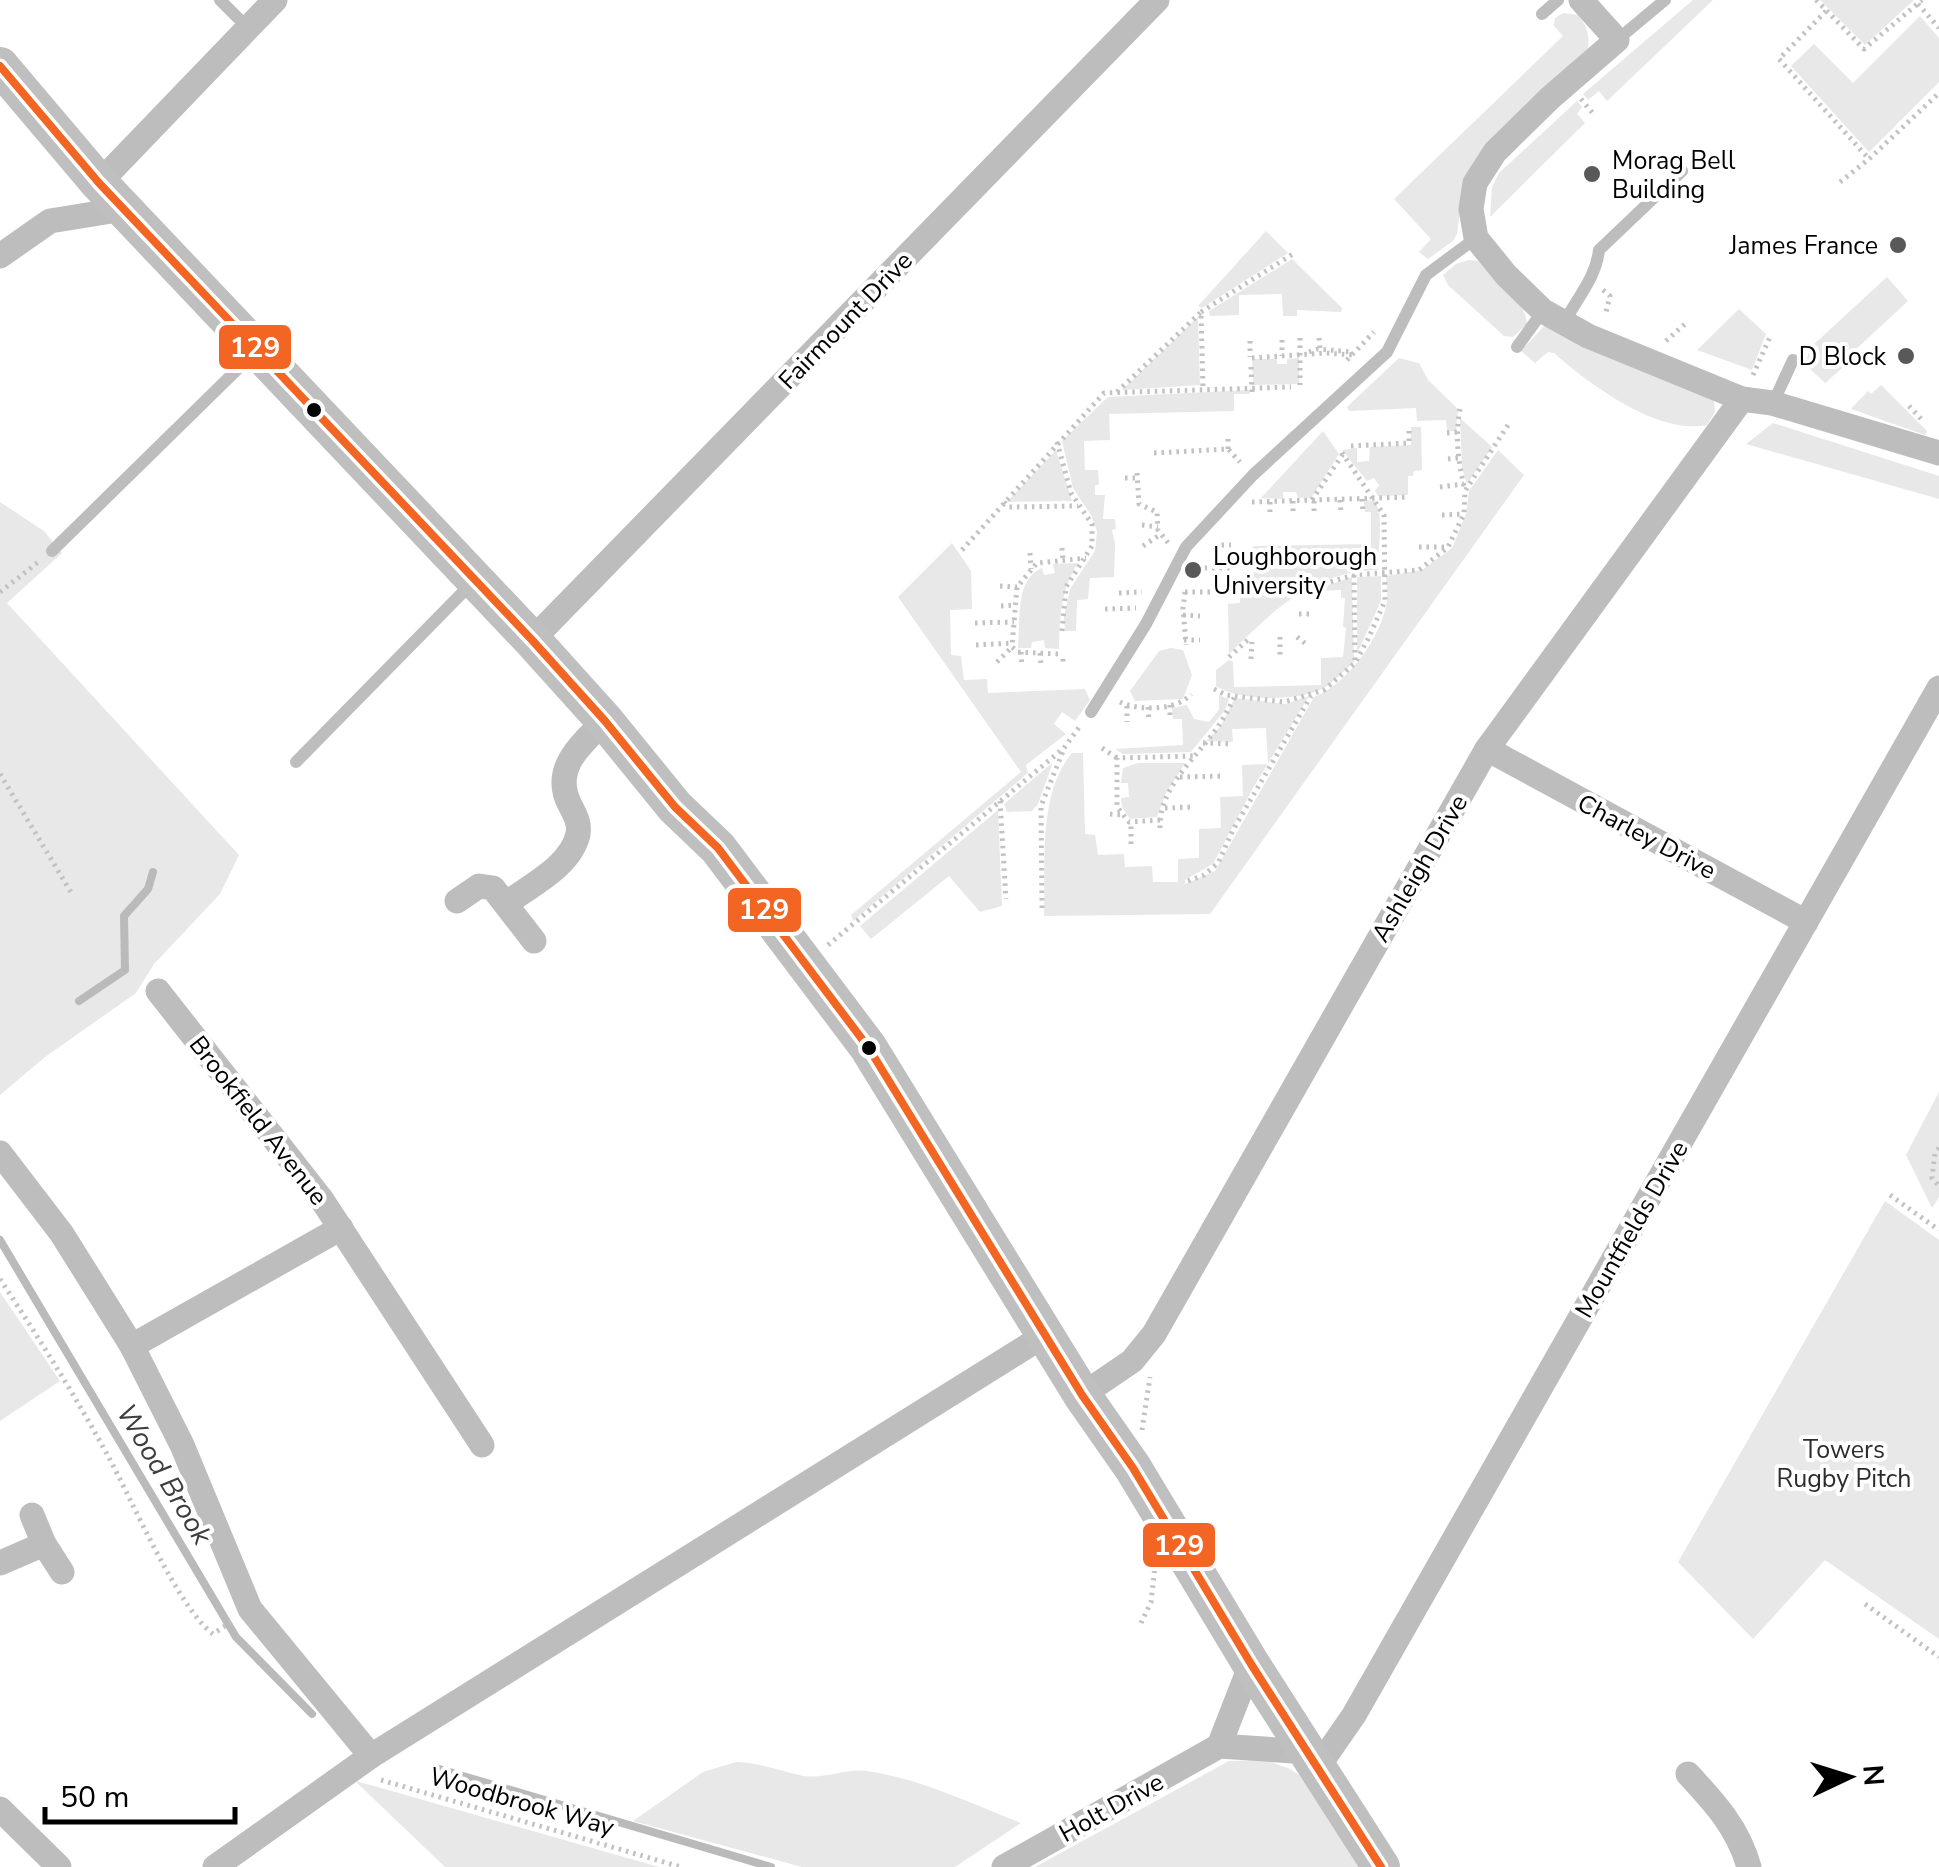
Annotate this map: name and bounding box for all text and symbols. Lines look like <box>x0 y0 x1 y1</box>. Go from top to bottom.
place label: Morag Bell Building <box>1612 144 1736 207</box>
marker: Morag Bell Building <box>1581 163 1603 185</box>
place label: James France <box>1728 229 1878 263</box>
marker: James France <box>1887 234 1909 256</box>
street label: Fairmount Drive <box>771 244 920 397</box>
line badge: 129 <box>217 323 293 371</box>
text: 129 <box>230 329 280 367</box>
place label: D Block <box>1799 340 1886 374</box>
marker: D Block <box>1895 345 1917 367</box>
unlabelled marker <box>304 400 324 420</box>
place label: Loughborough University <box>1213 540 1377 603</box>
marker: Loughborough University <box>1182 559 1204 581</box>
street label: Charley Drive <box>1571 786 1722 888</box>
street label: Ashleigh Drive <box>1364 788 1476 949</box>
line badge: 129 <box>726 886 803 934</box>
text: 129 <box>739 891 789 929</box>
street label: Brookfield Avenue <box>181 1029 335 1212</box>
unlabelled marker <box>859 1038 879 1058</box>
street label: Mountfields Drive <box>1567 1135 1696 1324</box>
water label: Wood Brook <box>107 1397 222 1553</box>
park label: Towers Rugby Pitch <box>1776 1433 1912 1496</box>
line badge: 129 <box>1141 1521 1217 1569</box>
text: 129 <box>1154 1527 1204 1565</box>
north arrow <box>1799 1727 1899 1827</box>
street label: Woodbrook Way <box>425 1759 618 1845</box>
scale bar <box>45 1762 235 1824</box>
text: N <box>1853 1764 1893 1787</box>
street label: Holt Drive <box>1053 1765 1170 1851</box>
text: 50 m <box>60 1777 129 1818</box>

